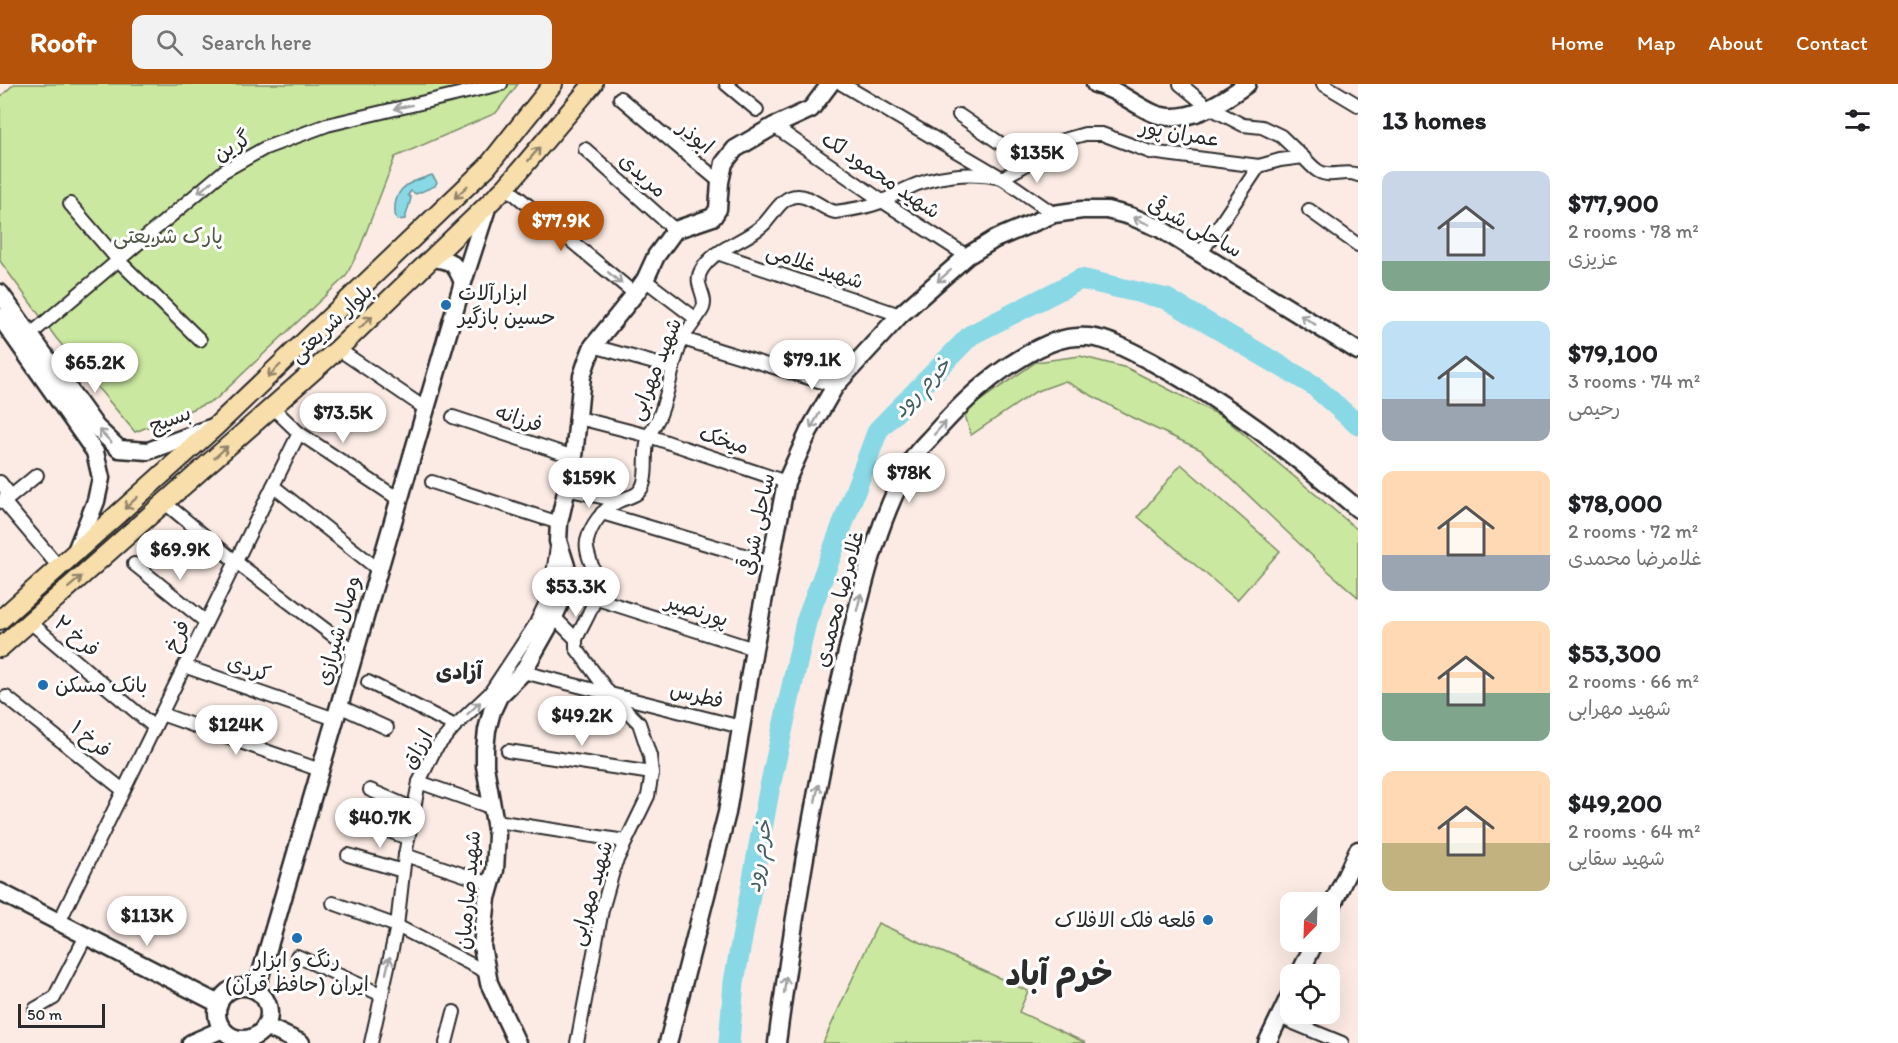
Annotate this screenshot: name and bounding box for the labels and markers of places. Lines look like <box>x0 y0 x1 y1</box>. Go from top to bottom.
pin: $135K <box>995 133 1079 184</box>
pin: $77.9K <box>512 201 610 252</box>
place label: ابزارآلات حسین بازگیر <box>456 280 556 330</box>
marker: ابزارآلات حسین بازگیر <box>439 298 453 312</box>
pin: $79.1K <box>763 340 861 391</box>
pin: $65.2K <box>46 343 144 394</box>
pin: $73.5K <box>294 393 392 444</box>
pin: $78K <box>873 453 945 504</box>
pin: $159K <box>547 458 631 509</box>
pin: $69.9K <box>131 530 229 581</box>
pin: $53.3K <box>527 567 625 618</box>
place label: بانک مسکن <box>55 672 147 698</box>
marker: بانک مسکن <box>36 678 50 692</box>
pin: $49.2K <box>533 696 631 747</box>
pin: $124K <box>194 705 278 756</box>
pin: $40.7K <box>331 798 429 849</box>
pin: $113K <box>105 896 189 947</box>
place label: قلعه فلک الافلاک <box>1054 907 1196 932</box>
marker: قلعه فلک الافلاک <box>1201 913 1215 927</box>
marker: رنگ و ابزار ایران (حافظ قرآن) <box>290 931 304 945</box>
place label: رنگ و ابزار ایران (حافظ قرآن) <box>225 947 369 996</box>

